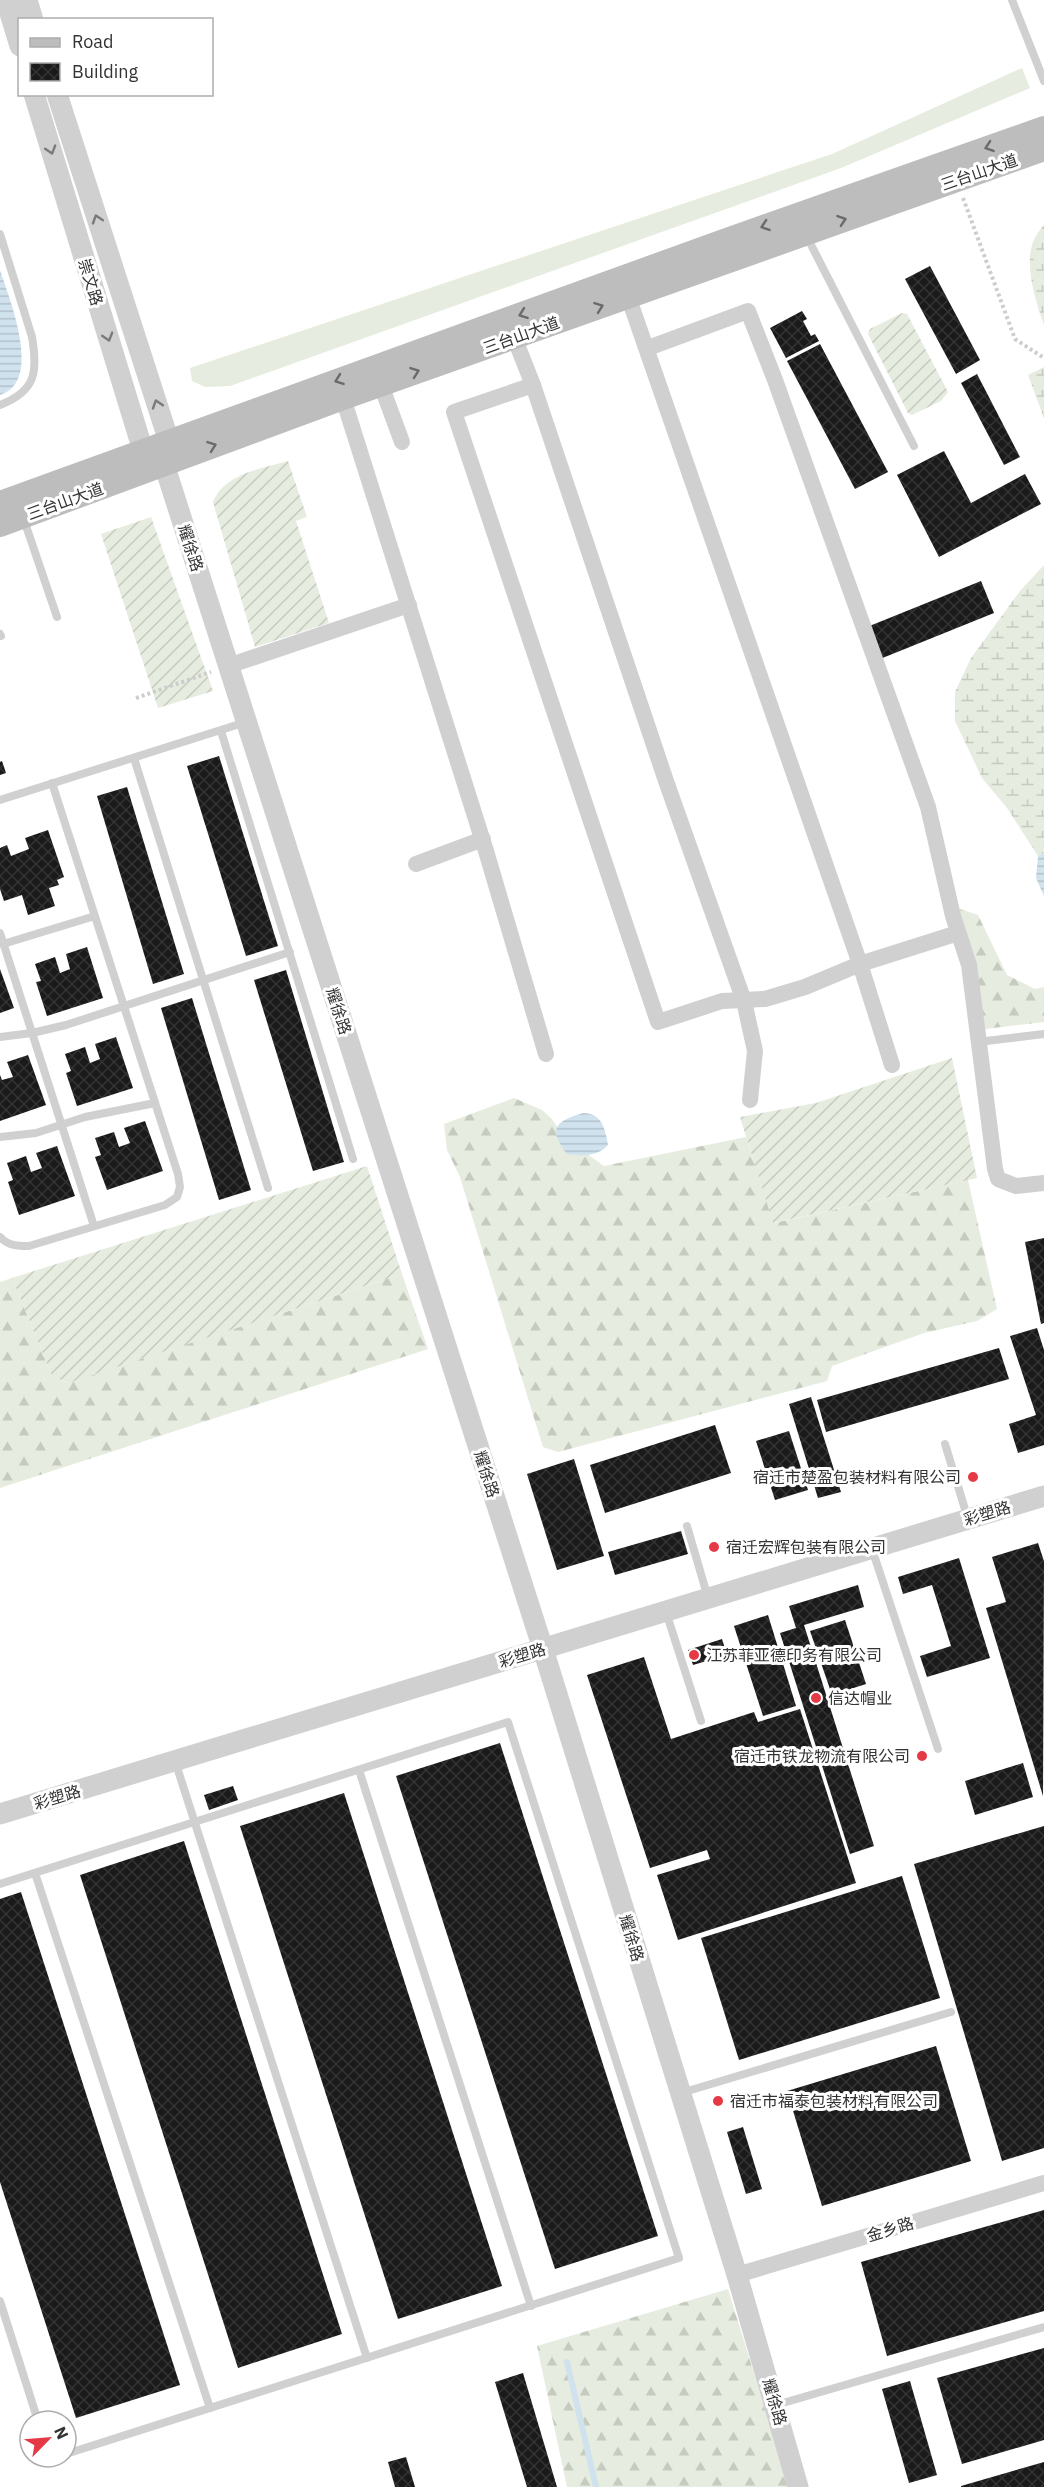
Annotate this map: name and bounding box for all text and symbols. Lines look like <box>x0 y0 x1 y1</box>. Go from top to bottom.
legend <box>18 18 213 96</box>
text: Road <box>72 30 113 53</box>
text: Building <box>72 60 139 83</box>
one-way arrow <box>984 140 995 153</box>
one-way arrow <box>44 145 56 155</box>
street label: 三台山大道 <box>938 150 1020 194</box>
one-way arrow <box>92 214 105 225</box>
one-way arrow <box>836 215 847 228</box>
one-way arrow <box>761 219 771 232</box>
street label: 崇文路 <box>74 256 108 308</box>
one-way arrow <box>593 301 604 314</box>
one-way arrow <box>518 306 528 319</box>
street label: 三台山大道 <box>480 312 562 358</box>
one-way arrow <box>101 331 113 342</box>
one-way arrow <box>409 367 420 380</box>
one-way arrow <box>334 372 345 385</box>
one-way arrow <box>152 399 165 410</box>
one-way arrow <box>207 441 217 454</box>
street label: 三台山大道 <box>24 478 106 524</box>
street label: 耀徐路 <box>174 522 208 574</box>
street label: 耀徐路 <box>322 985 356 1037</box>
street label: 耀徐路 <box>470 1448 504 1500</box>
place label: 宿迁市楚盈包装材料有限公司 <box>753 1467 961 1487</box>
marker: 宿迁市楚盈包装材料有限公司 <box>966 1470 980 1484</box>
street label: 彩塑路 <box>961 1496 1013 1530</box>
place label: 宿迁宏辉包装有限公司 <box>726 1537 886 1557</box>
marker: 宿迁宏辉包装有限公司 <box>707 1540 721 1554</box>
street label: 彩塑路 <box>496 1638 548 1672</box>
place label: 江苏菲亚德印务有限公司 <box>706 1645 882 1665</box>
marker: 江苏菲亚德印务有限公司 <box>687 1648 701 1662</box>
place label: 信达帽业 <box>828 1688 892 1708</box>
marker: 信达帽业 <box>809 1691 823 1705</box>
place label: 宿迁市铁龙物流有限公司 <box>734 1746 910 1766</box>
marker: 宿迁市铁龙物流有限公司 <box>915 1749 929 1763</box>
street label: 彩塑路 <box>31 1780 83 1814</box>
street label: 耀徐路 <box>615 1912 649 1964</box>
place label: 宿迁市福泰包装材料有限公司 <box>730 2091 938 2111</box>
marker: 宿迁市福泰包装材料有限公司 <box>711 2094 725 2108</box>
street label: 金乡路 <box>864 2212 916 2246</box>
street label: 耀徐路 <box>759 2376 791 2428</box>
north arrow <box>18 2409 78 2469</box>
text: N <box>50 2423 73 2442</box>

